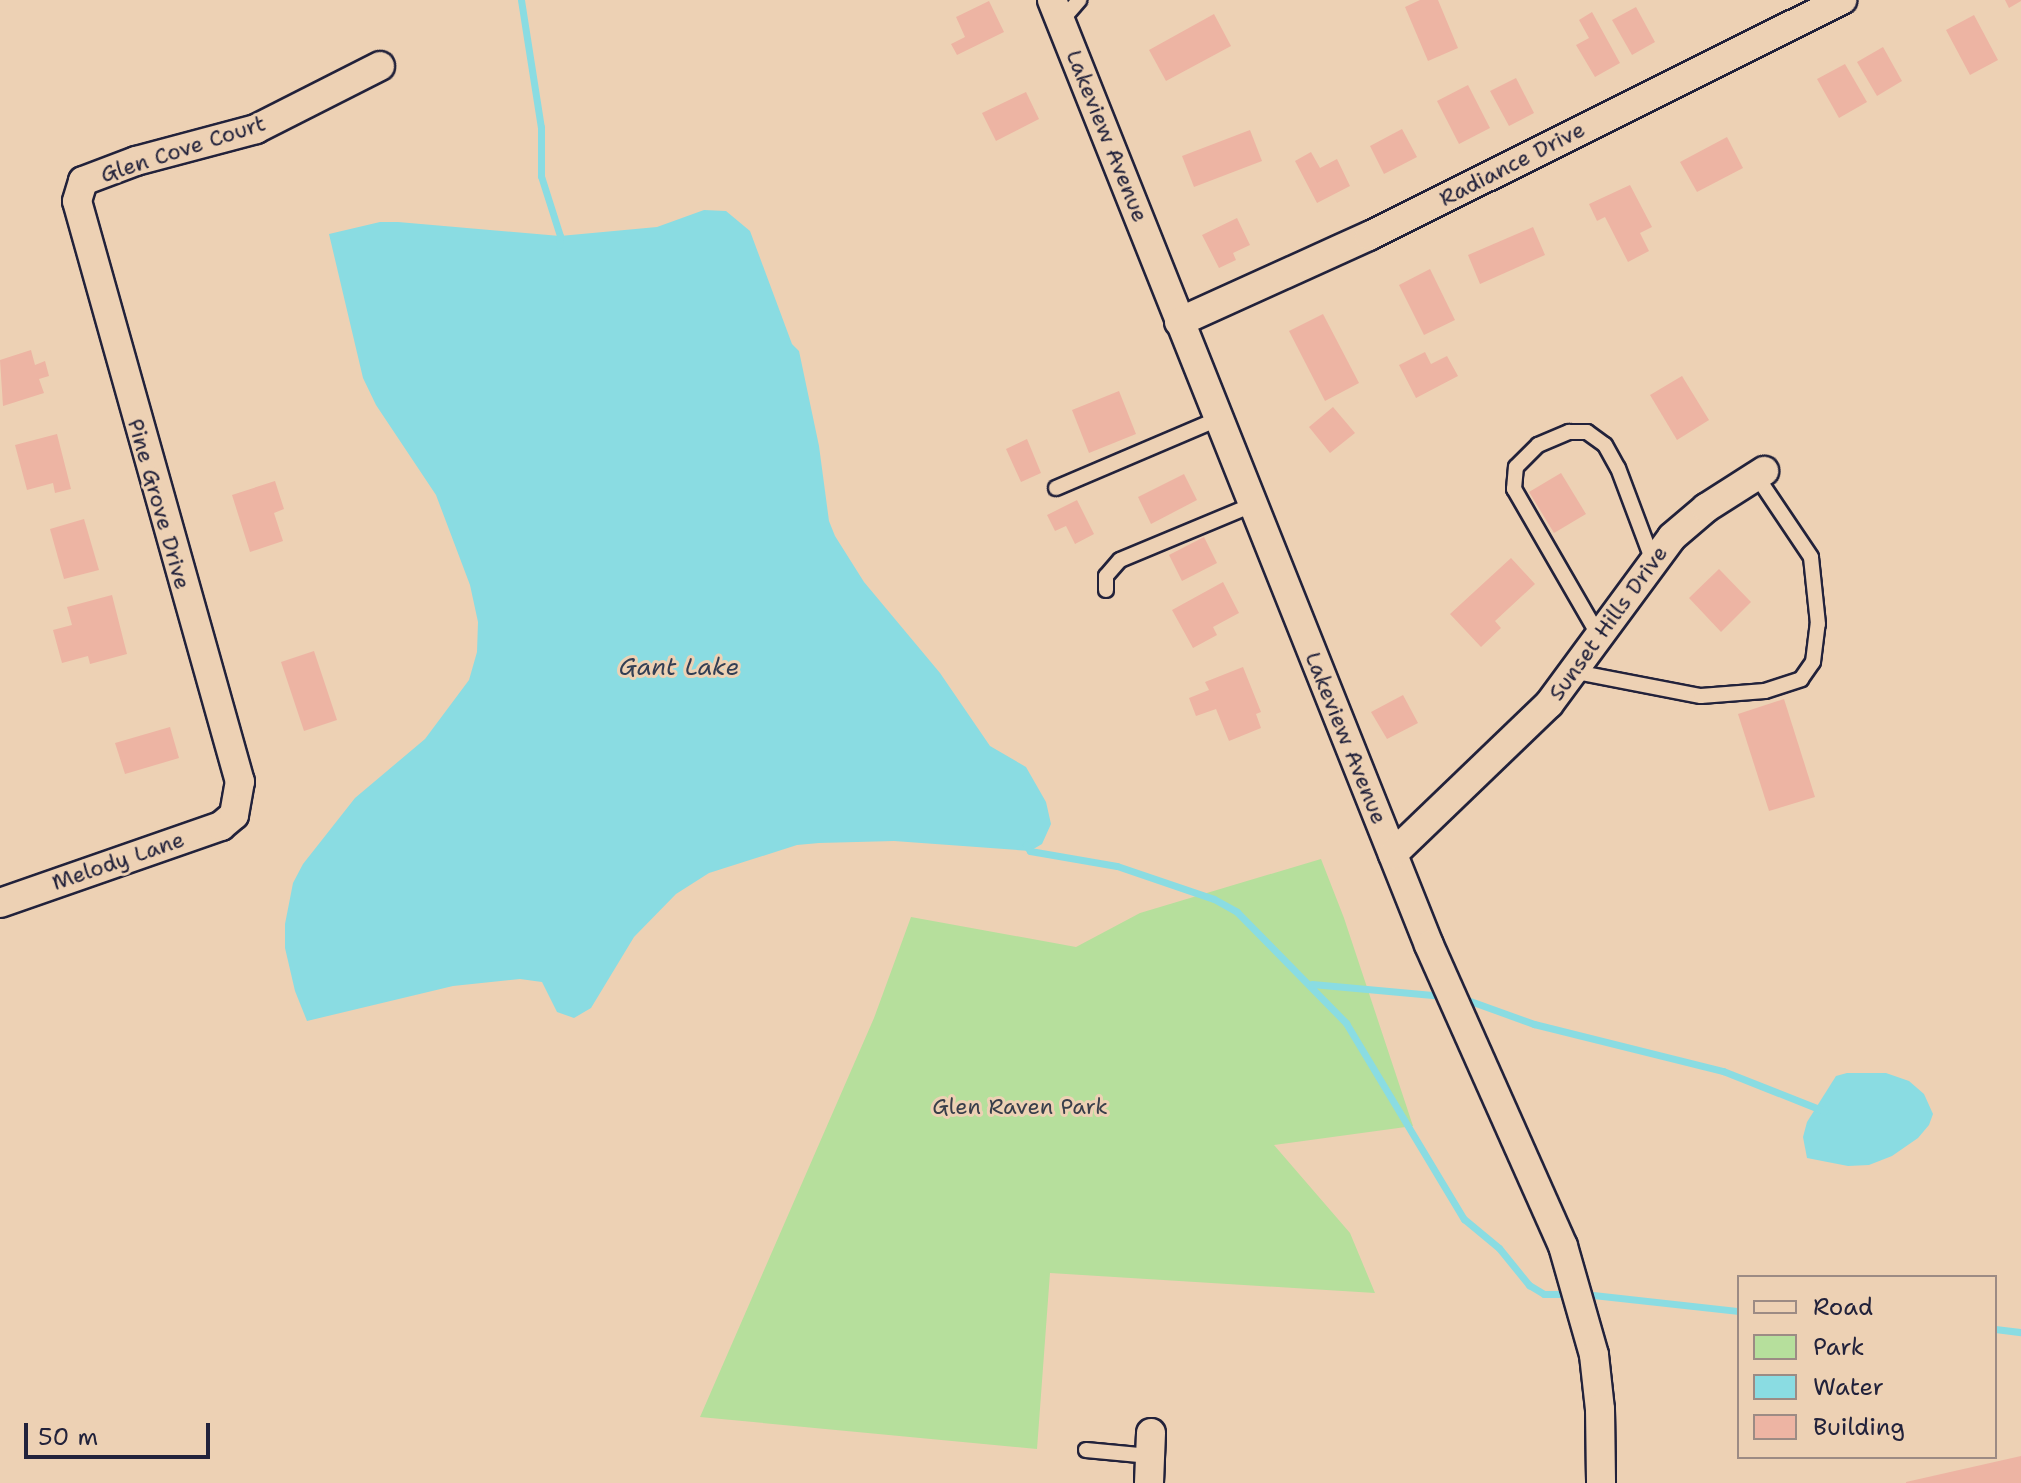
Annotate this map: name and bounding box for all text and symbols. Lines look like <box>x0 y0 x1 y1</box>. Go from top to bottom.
street label: Lakeview Avenue <box>1060 46 1154 226</box>
street label: Glen Cove Court <box>97 110 269 188</box>
street label: Radiance Drive <box>1435 116 1589 212</box>
street label: Pine Grove Drive <box>122 416 196 592</box>
street label: Sunset Hills Drive <box>1543 540 1673 706</box>
street label: Lakeview Avenue <box>1299 648 1393 828</box>
water label: Gant Lake <box>619 654 739 682</box>
street label: Melody Lane <box>48 826 188 896</box>
park label: Glen Raven Park <box>932 1094 1108 1120</box>
legend <box>1737 1275 1997 1459</box>
text: Road <box>1813 1291 1873 1323</box>
text: Park <box>1813 1331 1865 1363</box>
text: Water <box>1813 1371 1884 1403</box>
scale bar <box>28 1407 214 1457</box>
text: Building <box>1813 1411 1905 1443</box>
text: 50 m <box>38 1421 98 1453</box>

